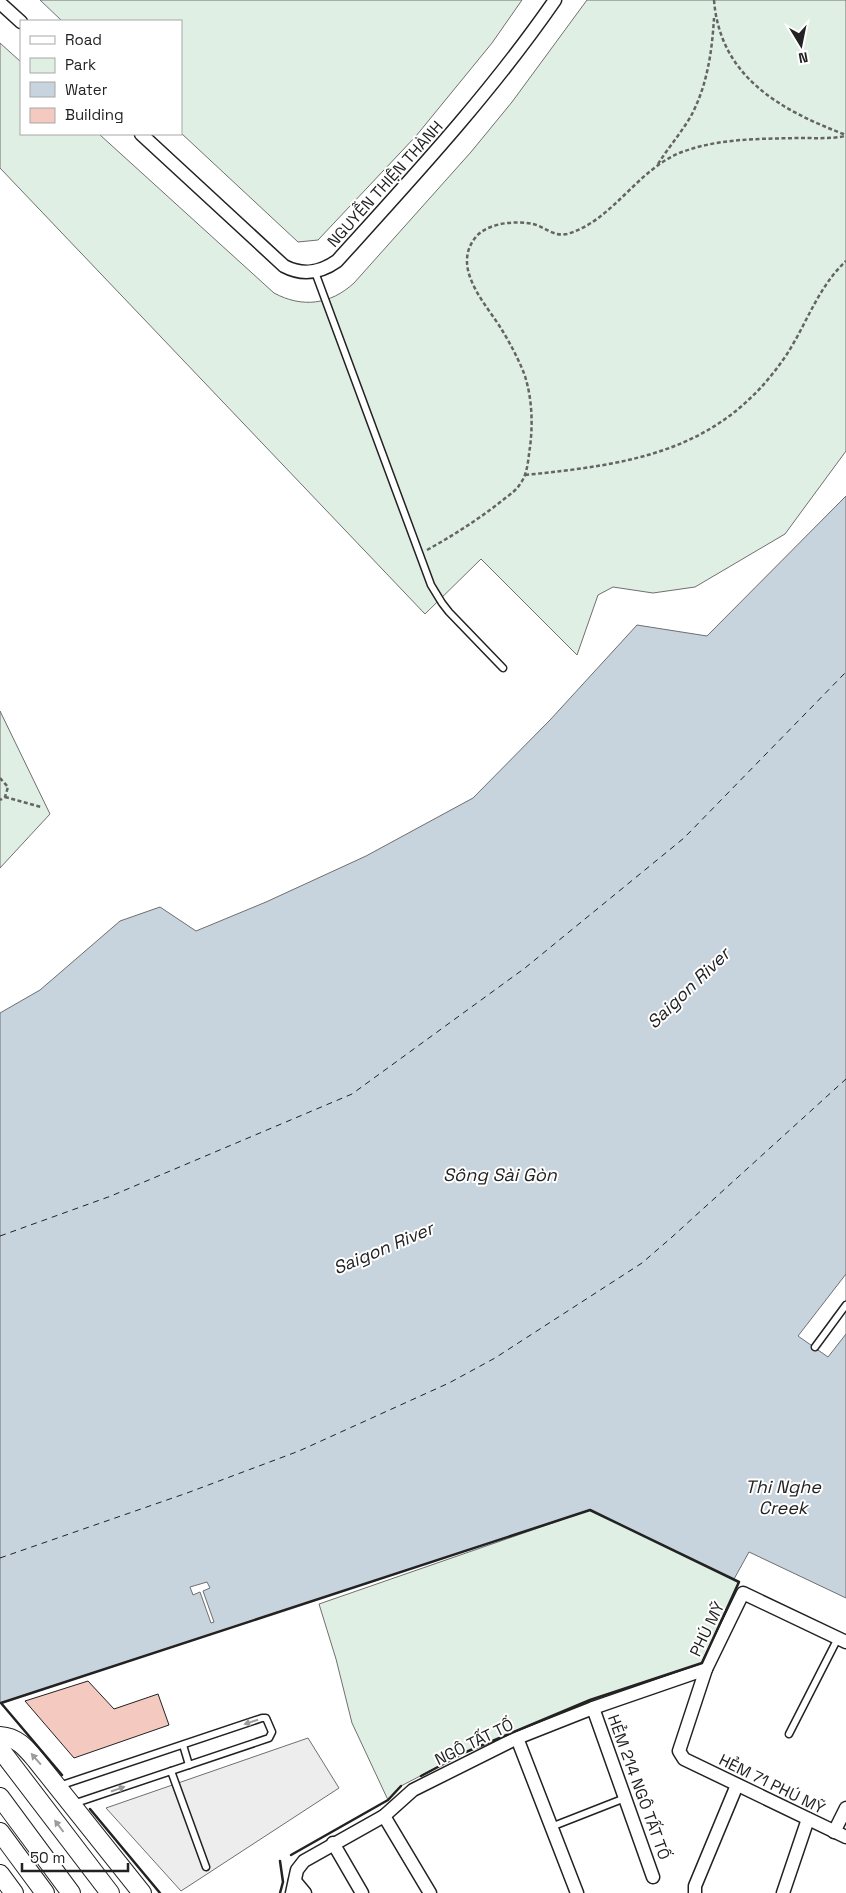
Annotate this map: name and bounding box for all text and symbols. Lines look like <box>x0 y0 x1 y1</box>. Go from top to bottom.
legend <box>20 20 182 135</box>
north arrow <box>776 20 826 70</box>
text: Road <box>65 30 102 49</box>
text: N <box>797 48 809 67</box>
text: Park <box>65 55 96 74</box>
text: Water <box>65 80 108 99</box>
text: Building <box>65 105 124 124</box>
street label: NGUYỄN THIỆN THÀNH <box>322 116 447 252</box>
water label: Saigon River <box>642 941 736 1033</box>
water label: Sông Sài Gòn <box>443 1163 558 1186</box>
water label: Saigon River <box>329 1216 439 1279</box>
water label: Thi Nghe Creek <box>745 1475 822 1519</box>
street label: PHÚ MỸ <box>685 1598 729 1660</box>
street label: HẺM 214 NGÔ TẤT TỐ <box>603 1712 675 1862</box>
street label: NGÔ TẤT TỐ <box>431 1714 517 1770</box>
one-way arrow <box>243 1718 258 1726</box>
street label: HẺM 71 PHÚ MỸ <box>715 1749 829 1819</box>
one-way arrow <box>30 1753 41 1766</box>
one-way arrow <box>111 1785 126 1793</box>
one-way arrow <box>54 1820 65 1833</box>
scale bar <box>22 1840 129 1872</box>
text: 50 m <box>30 1848 65 1867</box>

